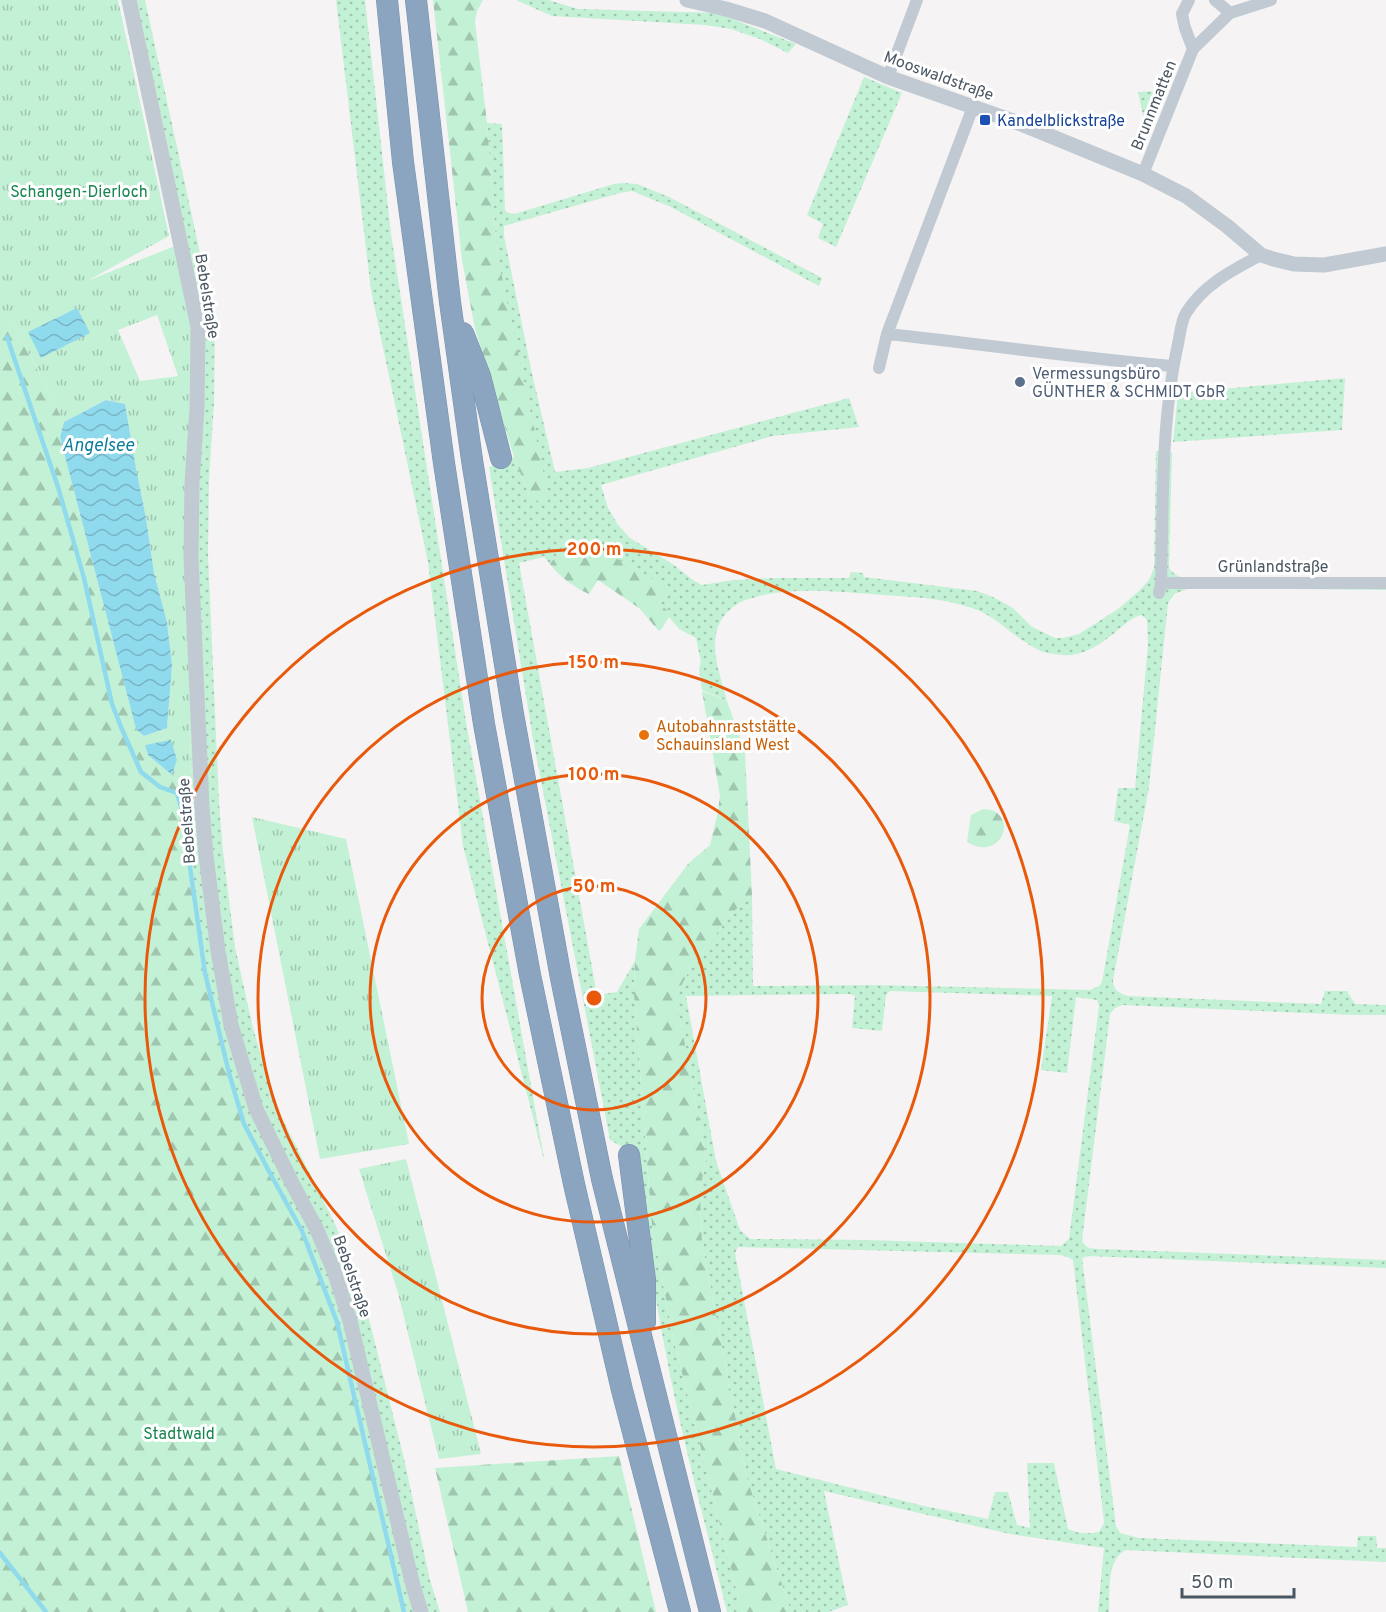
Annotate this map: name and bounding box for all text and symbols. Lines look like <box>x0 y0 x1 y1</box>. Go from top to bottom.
street label: Mooswaldstraße <box>881 48 996 106</box>
street label: Brunnmatten <box>1128 58 1182 154</box>
place label: Kandelblickstraße <box>997 112 1125 132</box>
marker: Kandelblickstraße <box>978 113 992 127</box>
park label: Schangen-Dierloch <box>10 183 148 203</box>
street label: Bebelstraße <box>189 252 223 340</box>
place label: Vermessungsbüro GÜNTHER & SCHMIDT GbR <box>1032 365 1226 403</box>
marker: Vermessungsbüro GÜNTHER & SCHMIDT GbR <box>1013 375 1027 389</box>
water label: Angelsee <box>62 435 135 458</box>
text: 200 m <box>566 539 622 562</box>
street label: Grünlandstraße <box>1218 558 1328 578</box>
text: 150 m <box>569 652 619 675</box>
place label: Autobahnraststätte Schauinsland West <box>656 718 796 756</box>
marker: Autobahnraststätte Schauinsland West <box>637 728 651 742</box>
text: 100 m <box>568 764 620 787</box>
street label: Bebelstraße <box>175 777 201 864</box>
text: 50 m <box>572 876 616 899</box>
centre of rings <box>584 988 604 1008</box>
street label: Bebelstraße <box>328 1233 375 1320</box>
park label: Stadtwald <box>143 1425 215 1445</box>
scale bar <box>1182 1561 1294 1599</box>
text: 50 m <box>1191 1572 1233 1595</box>

